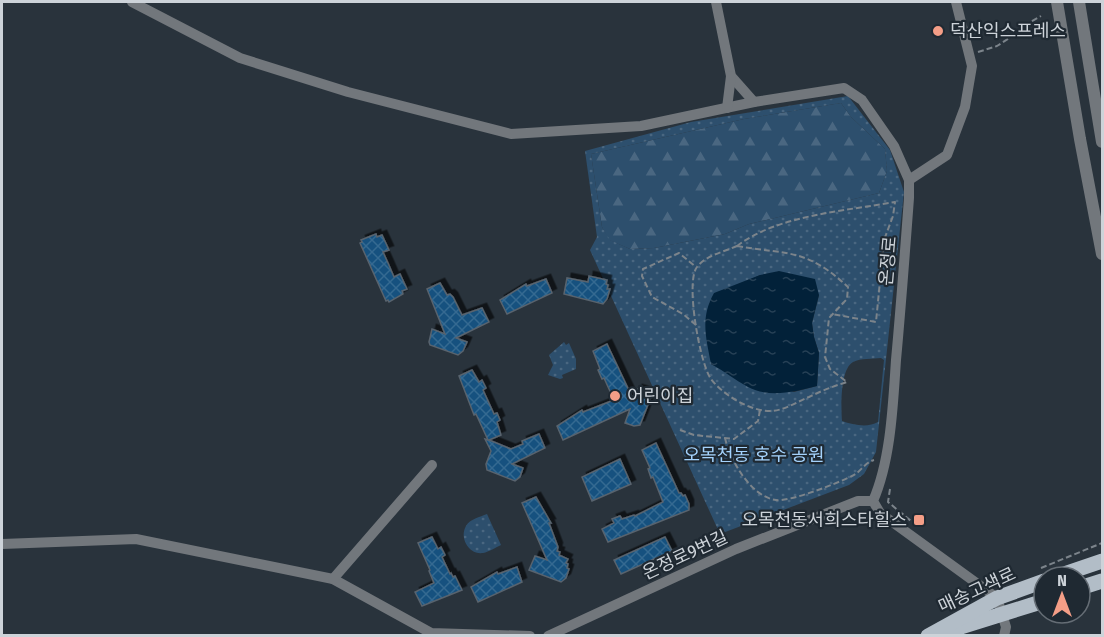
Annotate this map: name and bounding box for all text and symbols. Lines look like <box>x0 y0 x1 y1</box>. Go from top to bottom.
place label: 덕산익스프레스 <box>950 20 1066 42</box>
marker: 덕산익스프레스 <box>931 24 945 38</box>
street label: 온정로 <box>875 235 901 287</box>
place label: 어린이집 <box>627 385 693 407</box>
marker: 어린이집 <box>608 389 622 403</box>
park label: 오목천동 호수 공원 <box>684 444 824 466</box>
place label: 오목천동서희스타힐스 <box>741 509 907 531</box>
marker: 오목천동서희스타힐스 <box>912 513 926 527</box>
street label: 온정로9번길 <box>639 526 731 584</box>
street label: 매송고색로 <box>935 563 1019 617</box>
north arrow <box>1032 565 1092 625</box>
text: N <box>1057 571 1067 590</box>

